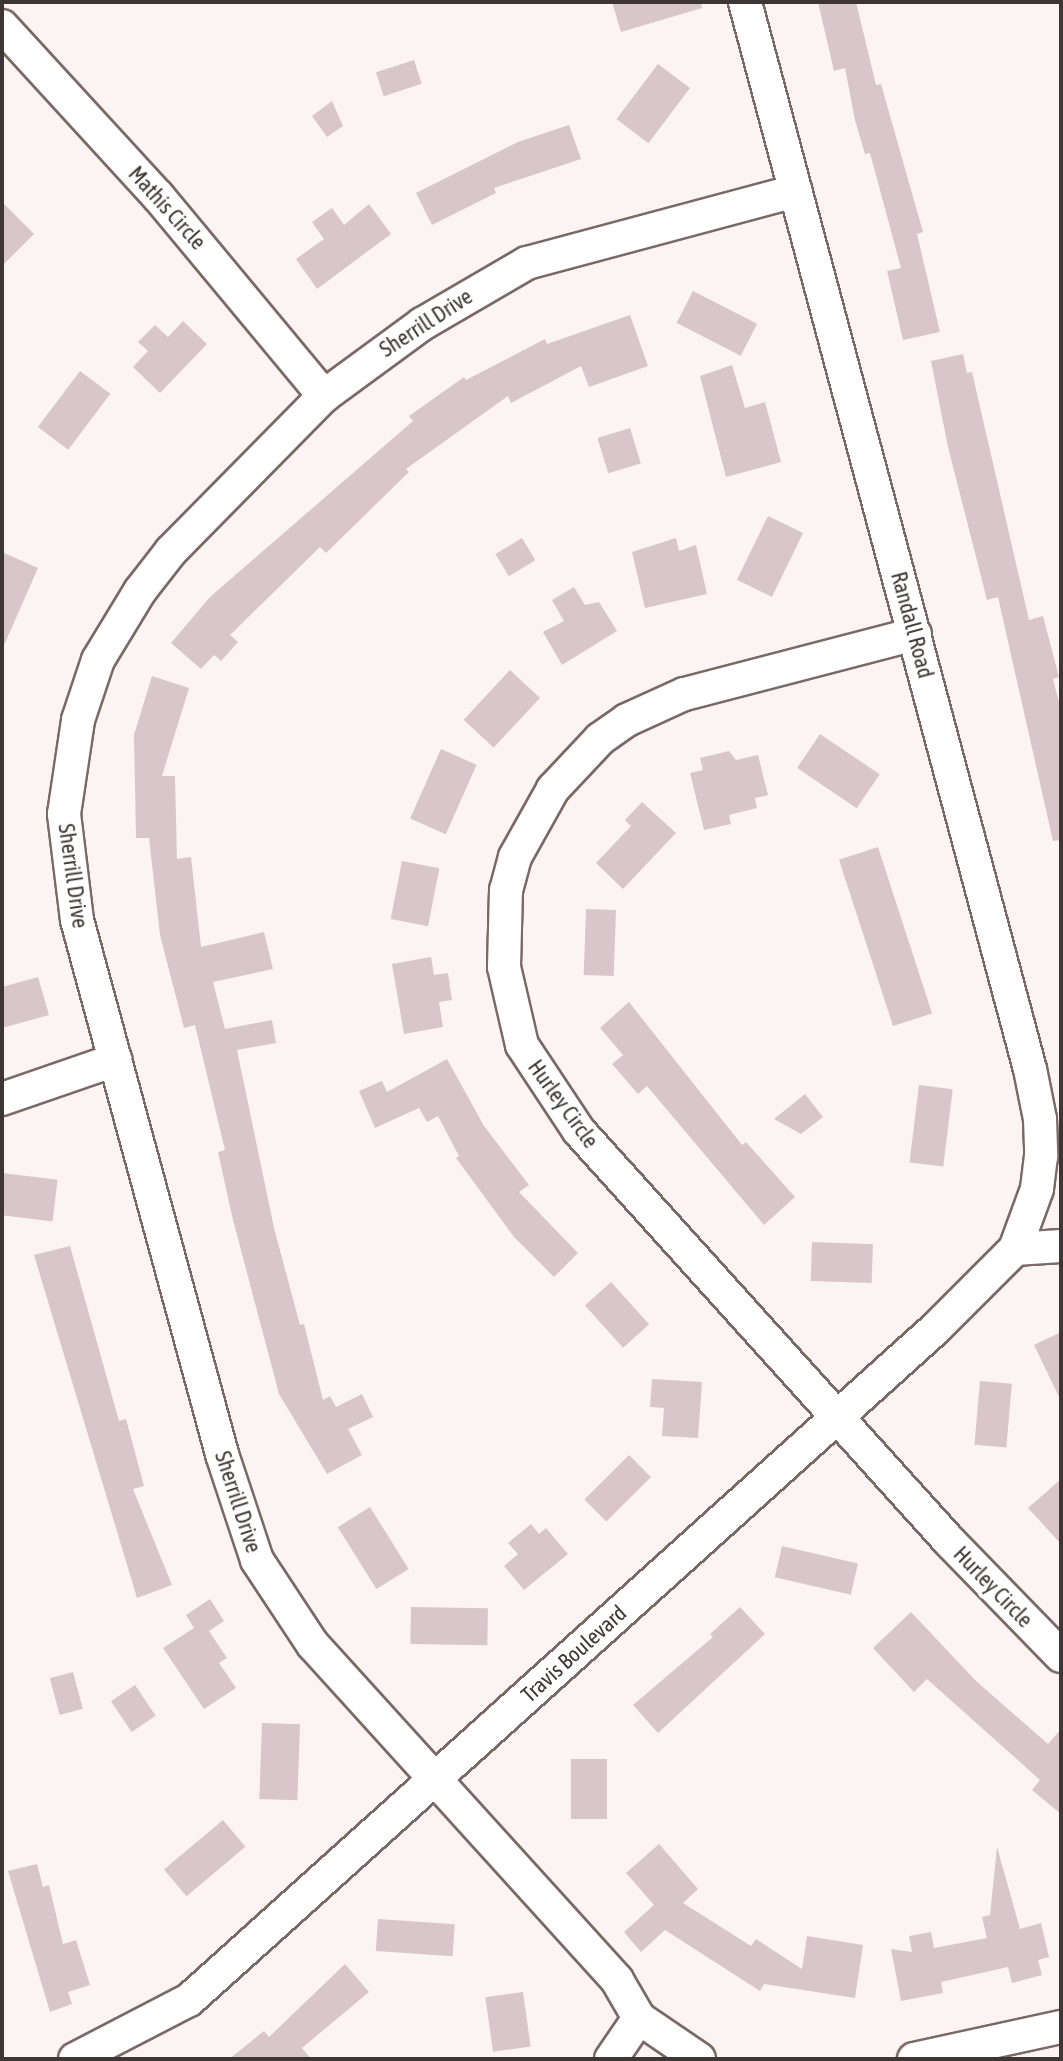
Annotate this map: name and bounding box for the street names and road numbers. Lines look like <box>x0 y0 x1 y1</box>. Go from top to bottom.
street label: Mathis Circle <box>123 161 211 255</box>
street label: Sherrill Drive <box>375 283 477 363</box>
street label: Randall Road <box>885 569 939 681</box>
street label: Sherrill Drive <box>53 822 93 930</box>
street label: Hurley Circle <box>522 1055 604 1153</box>
street label: Sherrill Drive <box>209 1448 267 1556</box>
street label: Hurley Circle <box>948 1541 1038 1633</box>
street label: Travis Boulevard <box>516 1600 632 1708</box>

